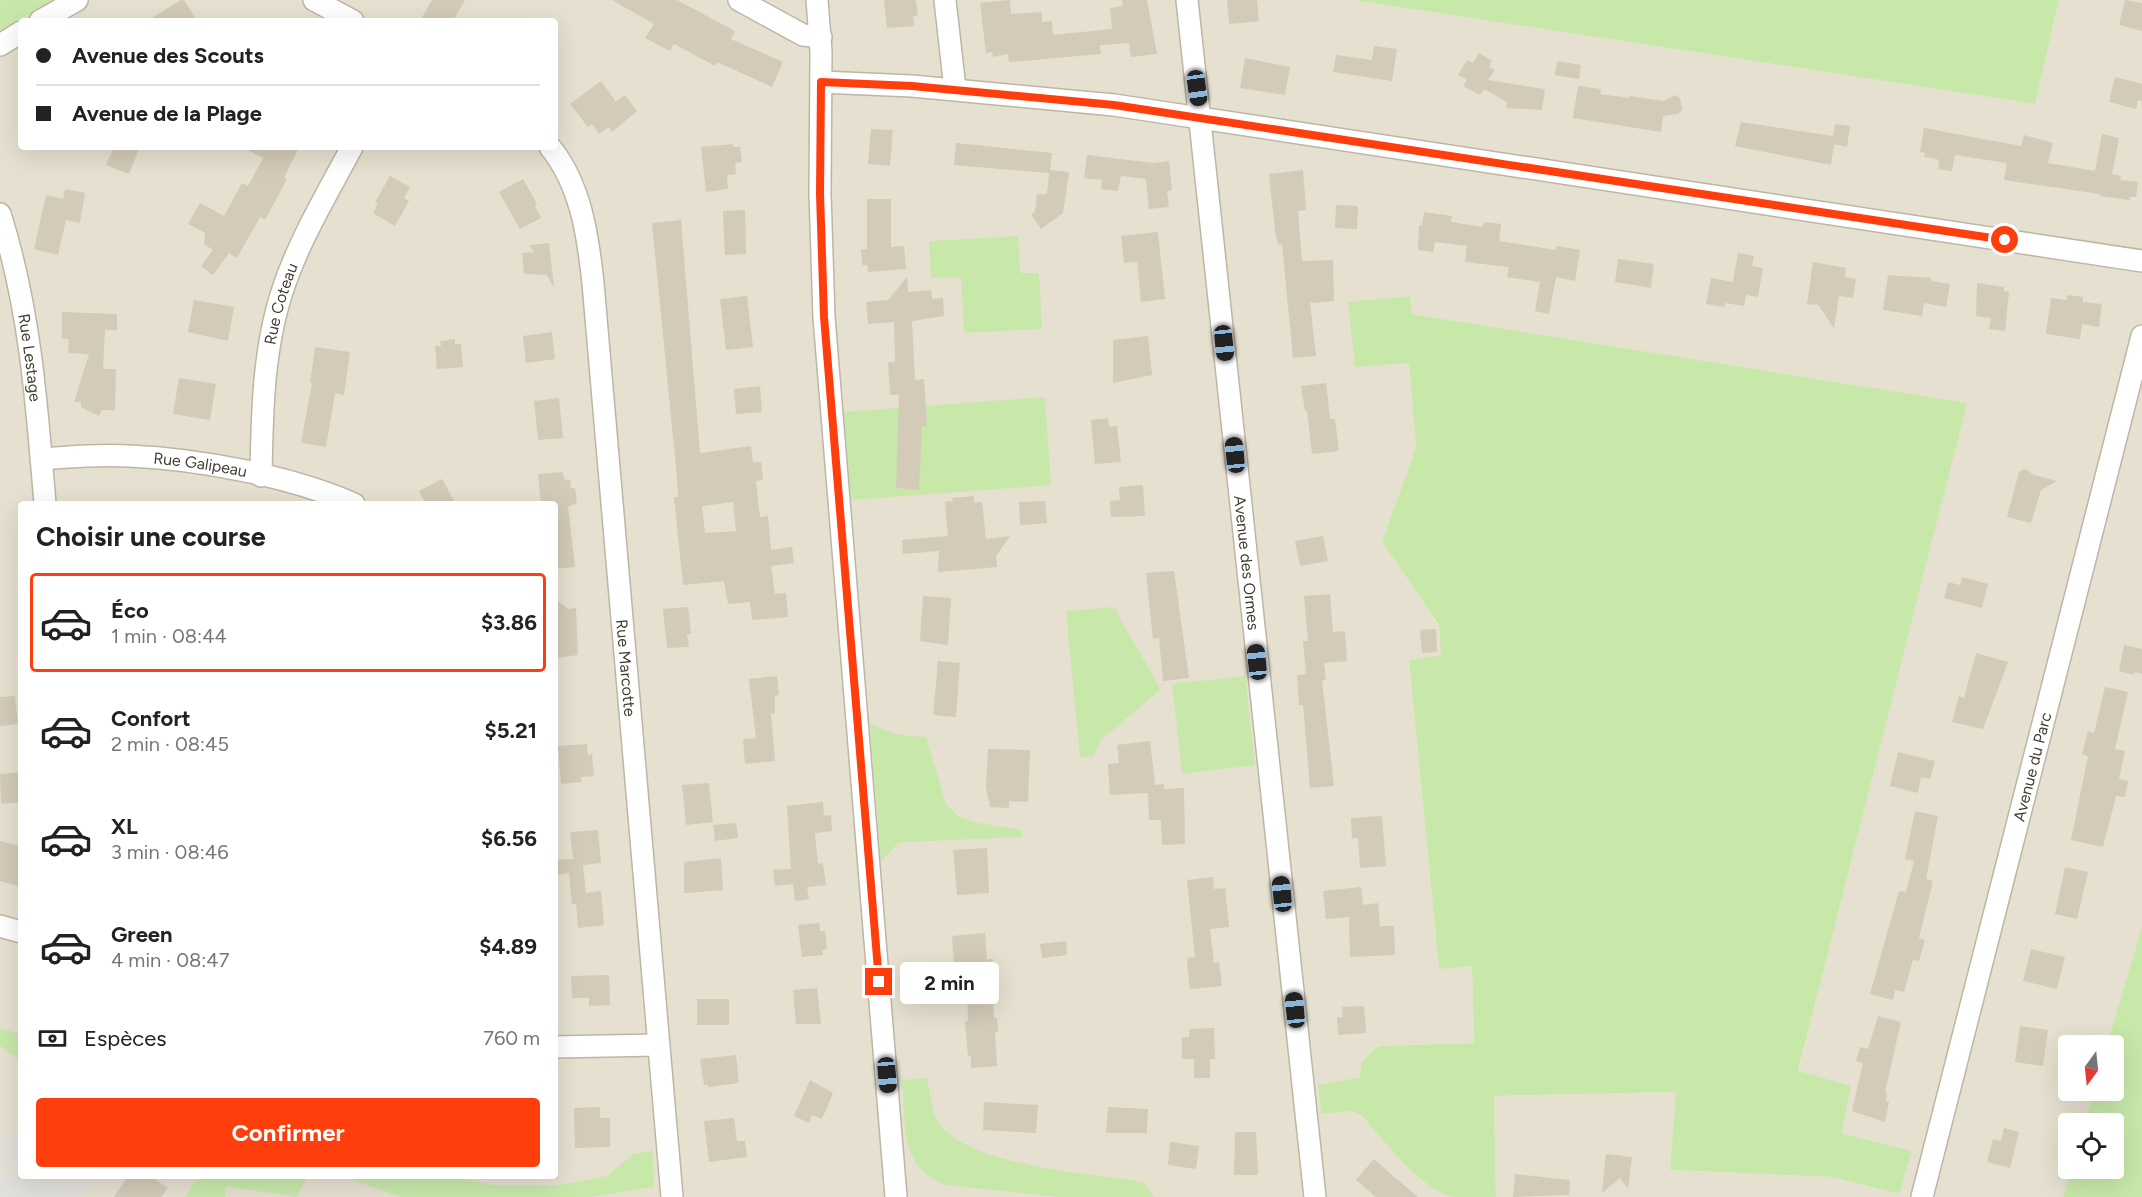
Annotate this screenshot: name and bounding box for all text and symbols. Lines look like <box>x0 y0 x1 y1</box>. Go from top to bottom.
text: Avenue des Scouts <box>72 42 264 69</box>
car <box>1186 69 1208 107</box>
text: Avenue de la Plage <box>72 100 262 127</box>
route start <box>1991 226 2018 253</box>
street label: Rue Coteau <box>261 260 302 346</box>
street label: Rue Lestage <box>14 312 45 403</box>
car <box>1213 324 1235 362</box>
car <box>1224 436 1246 474</box>
street label: Rue Galipeau <box>153 449 249 481</box>
street label: Avenue des Ormes <box>1230 495 1263 631</box>
text: Choisir une course <box>36 520 266 553</box>
icon: car <box>39 596 93 650</box>
text: Éco <box>111 597 149 624</box>
text: $3.86 <box>481 609 537 636</box>
street label: Rue Marcotte <box>612 618 639 718</box>
text: 1 min · 08:44 <box>111 624 227 648</box>
car <box>1246 643 1268 681</box>
icon: car <box>39 704 93 758</box>
text: Confort <box>111 705 191 732</box>
street label: Avenue du Parc <box>2009 710 2056 823</box>
text: $5.21 <box>485 717 537 744</box>
text: 2 min · 08:45 <box>111 732 229 756</box>
icon: car <box>39 812 93 866</box>
text: XL <box>111 813 138 840</box>
text: $6.56 <box>481 825 537 852</box>
text: 3 min · 08:46 <box>111 840 229 864</box>
car <box>1271 875 1293 913</box>
icon: car <box>39 920 93 974</box>
text: Green <box>111 921 173 948</box>
text: $4.89 <box>479 933 537 960</box>
text: 4 min · 08:47 <box>111 948 229 972</box>
callout: 2 min <box>900 961 999 1003</box>
route end <box>865 968 892 995</box>
text: 2 min <box>924 971 975 995</box>
car <box>1284 991 1306 1029</box>
icon: cash <box>36 1022 69 1055</box>
text: Espèces <box>84 1025 166 1052</box>
text: 760 m <box>483 1026 540 1050</box>
north arrow <box>2058 1035 2124 1101</box>
map controls <box>2058 1035 2124 1179</box>
car <box>876 1056 898 1094</box>
button: Confirmer <box>36 1098 540 1167</box>
button: locate <box>2058 1113 2124 1179</box>

